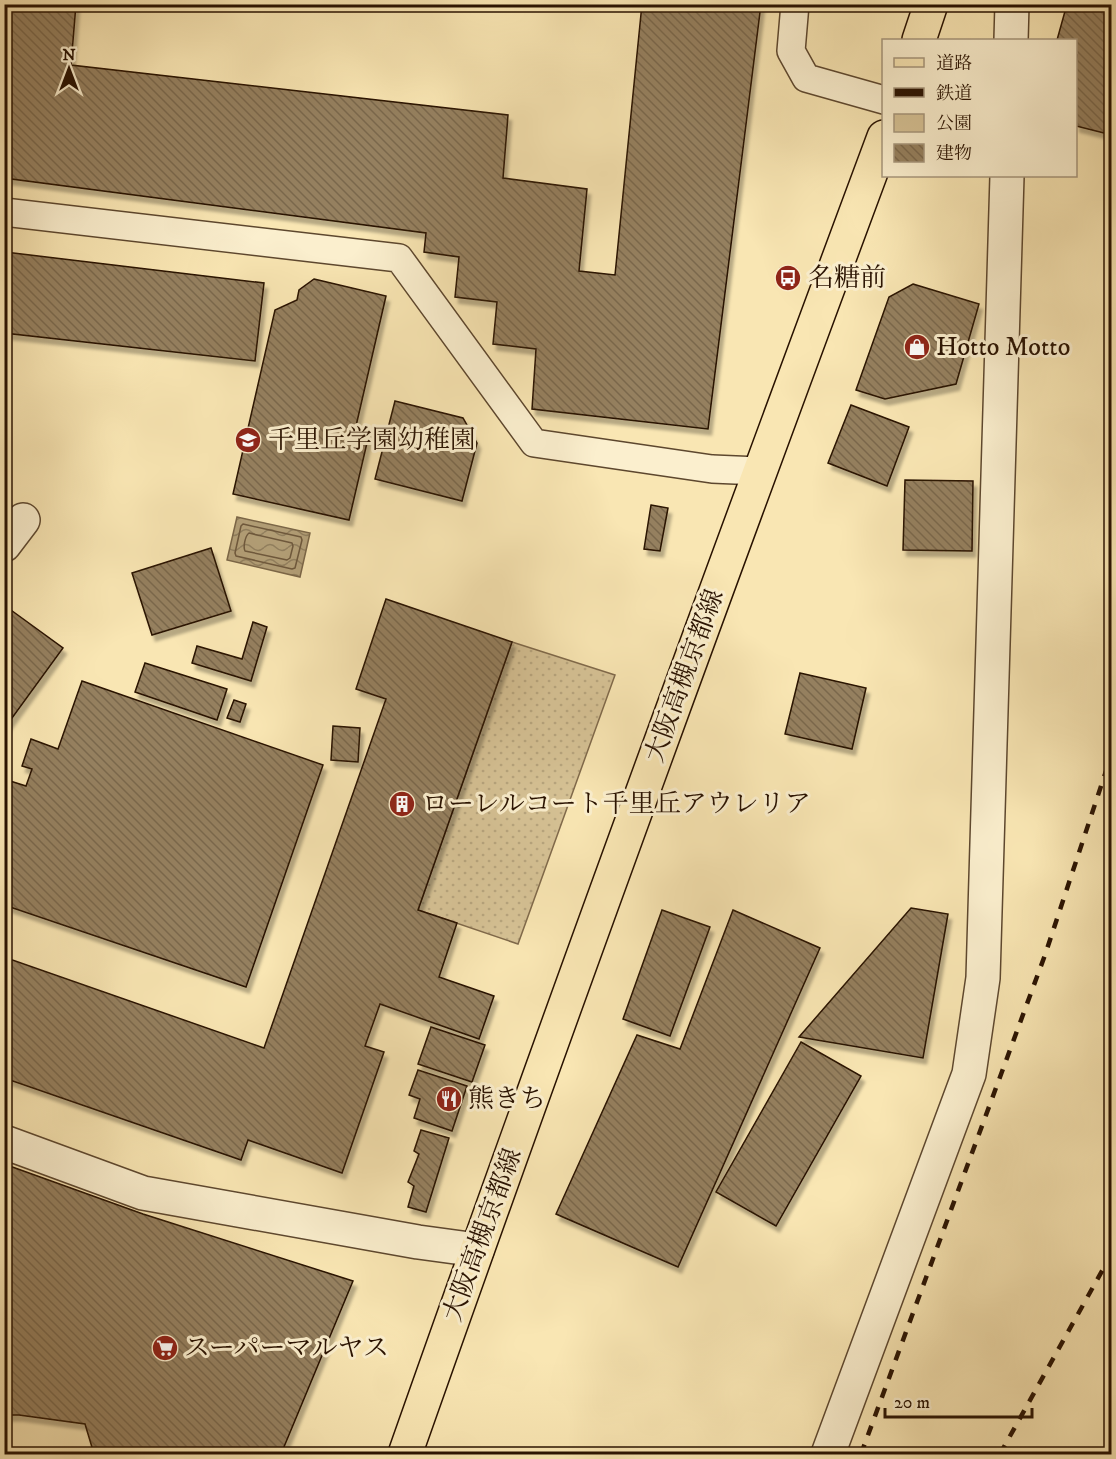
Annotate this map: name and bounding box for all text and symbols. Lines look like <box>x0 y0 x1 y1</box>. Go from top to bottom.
north arrow <box>39 39 99 99</box>
legend <box>882 39 1077 177</box>
text: N <box>62 45 76 65</box>
text: 道路 <box>936 53 972 75</box>
text: 鉄道 <box>936 83 972 105</box>
text: 公園 <box>936 113 972 135</box>
text: 建物 <box>936 143 972 165</box>
place label: 名糖前 <box>808 262 886 295</box>
bus stop icon: 名糖前 <box>773 263 803 293</box>
place label: Hotto Motto <box>936 331 1070 364</box>
shop icon: Hotto Motto <box>902 332 932 362</box>
place label: 千里丘学園幼稚園 <box>268 424 476 457</box>
school or university icon: 千里丘学園幼稚園 <box>233 425 263 455</box>
street label: 大阪高槻京都線 <box>638 585 732 767</box>
place label: ローレルコート千里丘アウレリア <box>422 788 811 821</box>
building icon: ローレルコート千里丘アウレリア <box>387 789 417 819</box>
place label: 熊きち <box>468 1083 546 1116</box>
restaurant icon: 熊きち <box>434 1084 464 1114</box>
street label: 大阪高槻京都線 <box>436 1144 530 1326</box>
place label: スーパーマルヤス <box>184 1332 389 1365</box>
supermarket icon: スーパーマルヤス <box>150 1333 180 1363</box>
scale bar <box>885 1381 1032 1419</box>
text: 20 m <box>894 1392 930 1414</box>

